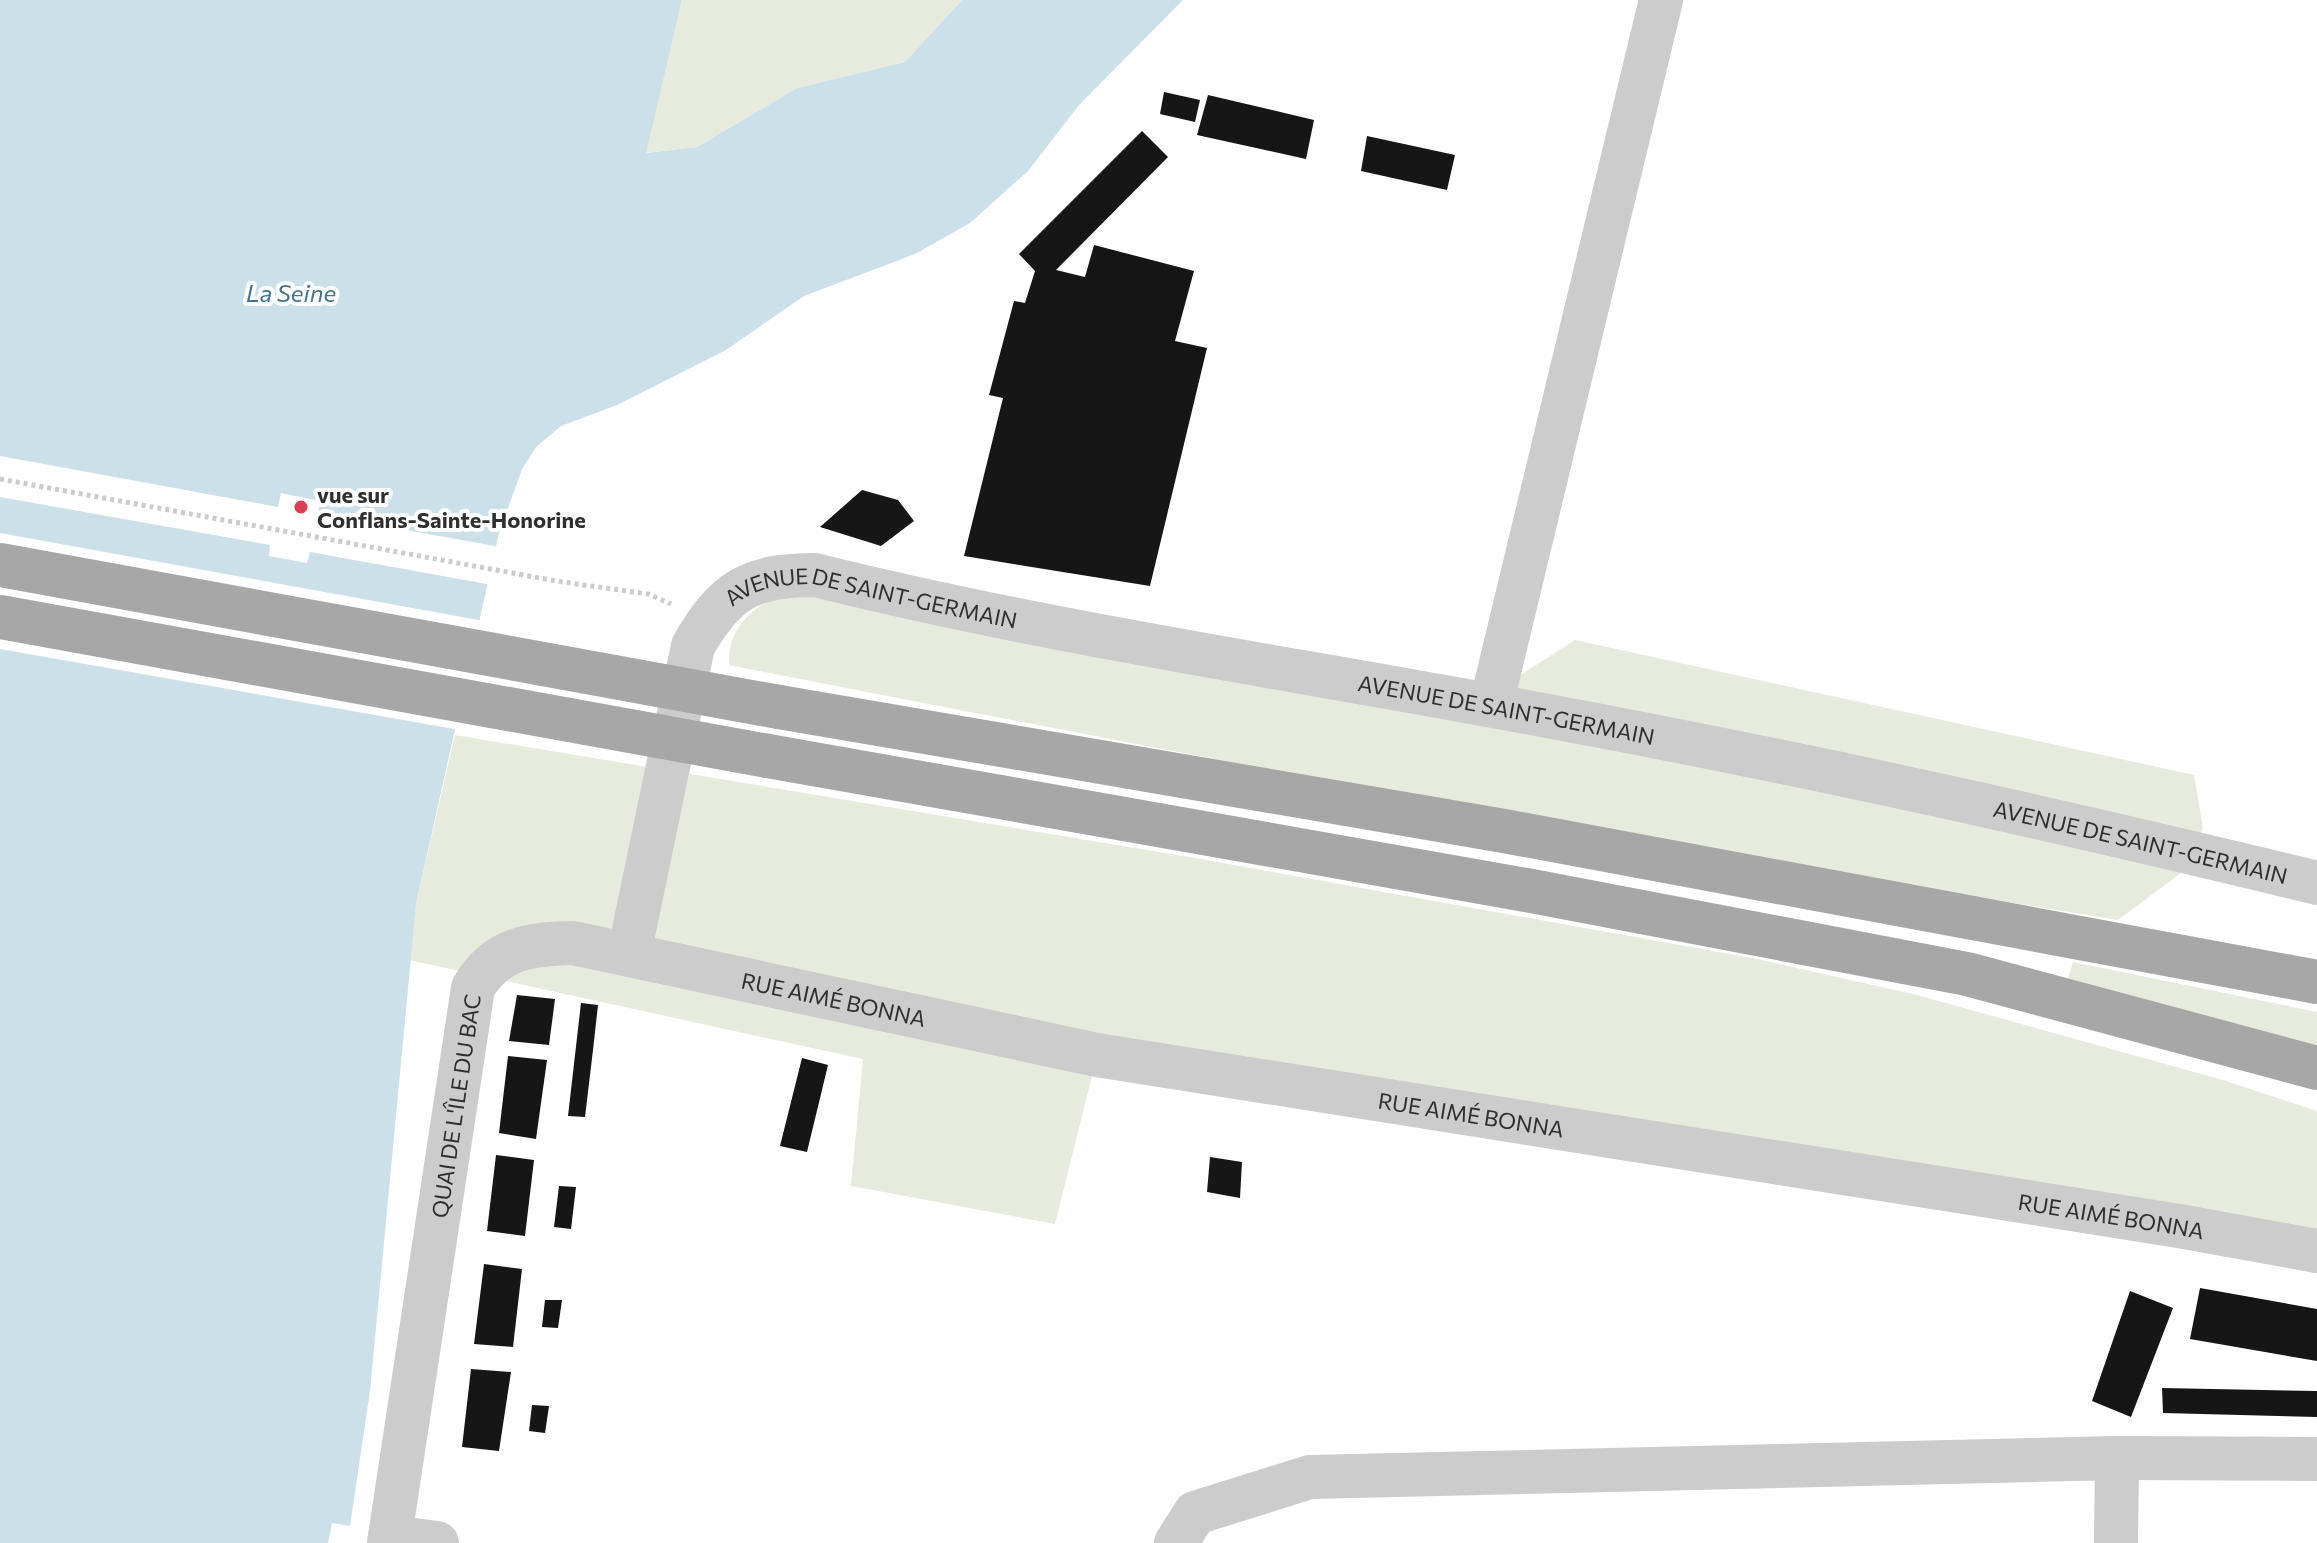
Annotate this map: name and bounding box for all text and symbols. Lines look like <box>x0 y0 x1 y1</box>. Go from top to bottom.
water label: La Seine <box>246 278 336 307</box>
place label: vue sur Conflans-Sainte-Honorine <box>317 481 586 533</box>
marker: vue sur Conflans-Sainte-Honorine <box>292 498 310 516</box>
street label: AVENUE DE SAINT-GERMAIN <box>718 561 1020 633</box>
street label: AVENUE DE SAINT-GERMAIN <box>1356 669 1657 749</box>
street label: AVENUE DE SAINT-GERMAIN <box>1991 794 2290 889</box>
street label: RUE AIMÉ BONNA <box>739 966 929 1032</box>
street label: QUAI DE L'ÎLE DU BAC <box>425 992 485 1220</box>
street label: RUE AIMÉ BONNA <box>1376 1086 1566 1142</box>
street label: RUE AIMÉ BONNA <box>2016 1187 2206 1244</box>

